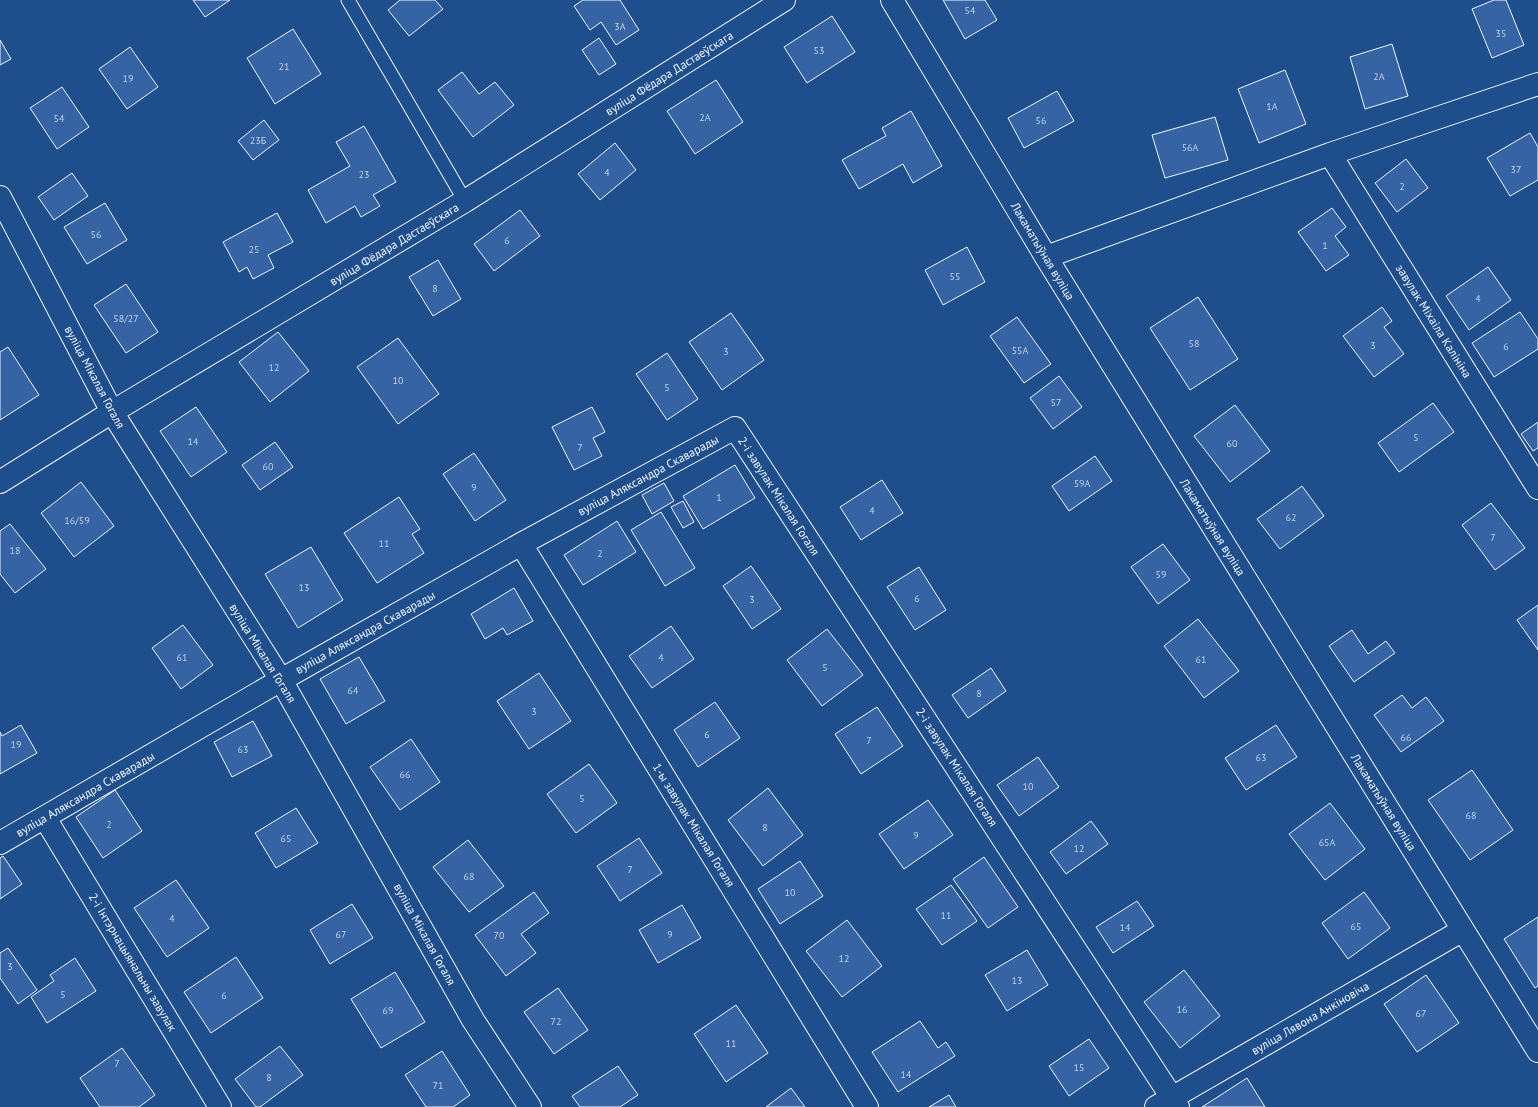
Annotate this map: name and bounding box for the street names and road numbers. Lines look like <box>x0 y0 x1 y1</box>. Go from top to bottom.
street label: вуліца Фёдара Дастаеўскага <box>602 27 736 119</box>
street label: Лакаматыўная вуліца <box>1007 198 1078 303</box>
street label: вуліца Фёдара Дастаеўскага <box>327 199 461 289</box>
street label: завулак Міхаіла Калініна <box>1393 261 1475 381</box>
street label: вуліца Мікалая Гогаля <box>62 323 128 431</box>
street label: вуліца Аляксандра Скаварады <box>575 431 721 519</box>
street label: 2-і завулак Мікалая Гогаля <box>735 434 823 558</box>
street label: Лакаматыўная вуліца <box>1177 475 1249 578</box>
street label: вуліца Аляксандра Скаварады <box>292 587 438 677</box>
street label: вуліца Мікалая Гогаля <box>226 601 300 705</box>
street label: 2-і завулак Мікалая Гогаля <box>913 705 1001 829</box>
street label: вуліца Аляксандра Скаварады <box>13 748 157 840</box>
street label: Лакаматыўная вуліца <box>1348 750 1420 853</box>
street label: 1-ы завулак Мікалая Гогаля <box>650 760 738 890</box>
street label: вуліца Мікалая Гогаля <box>391 880 459 988</box>
street label: 2-і Інтэрнацыянальны завулак <box>86 890 180 1034</box>
street label: вуліца Лявона Анкіновіча <box>1248 978 1372 1058</box>

